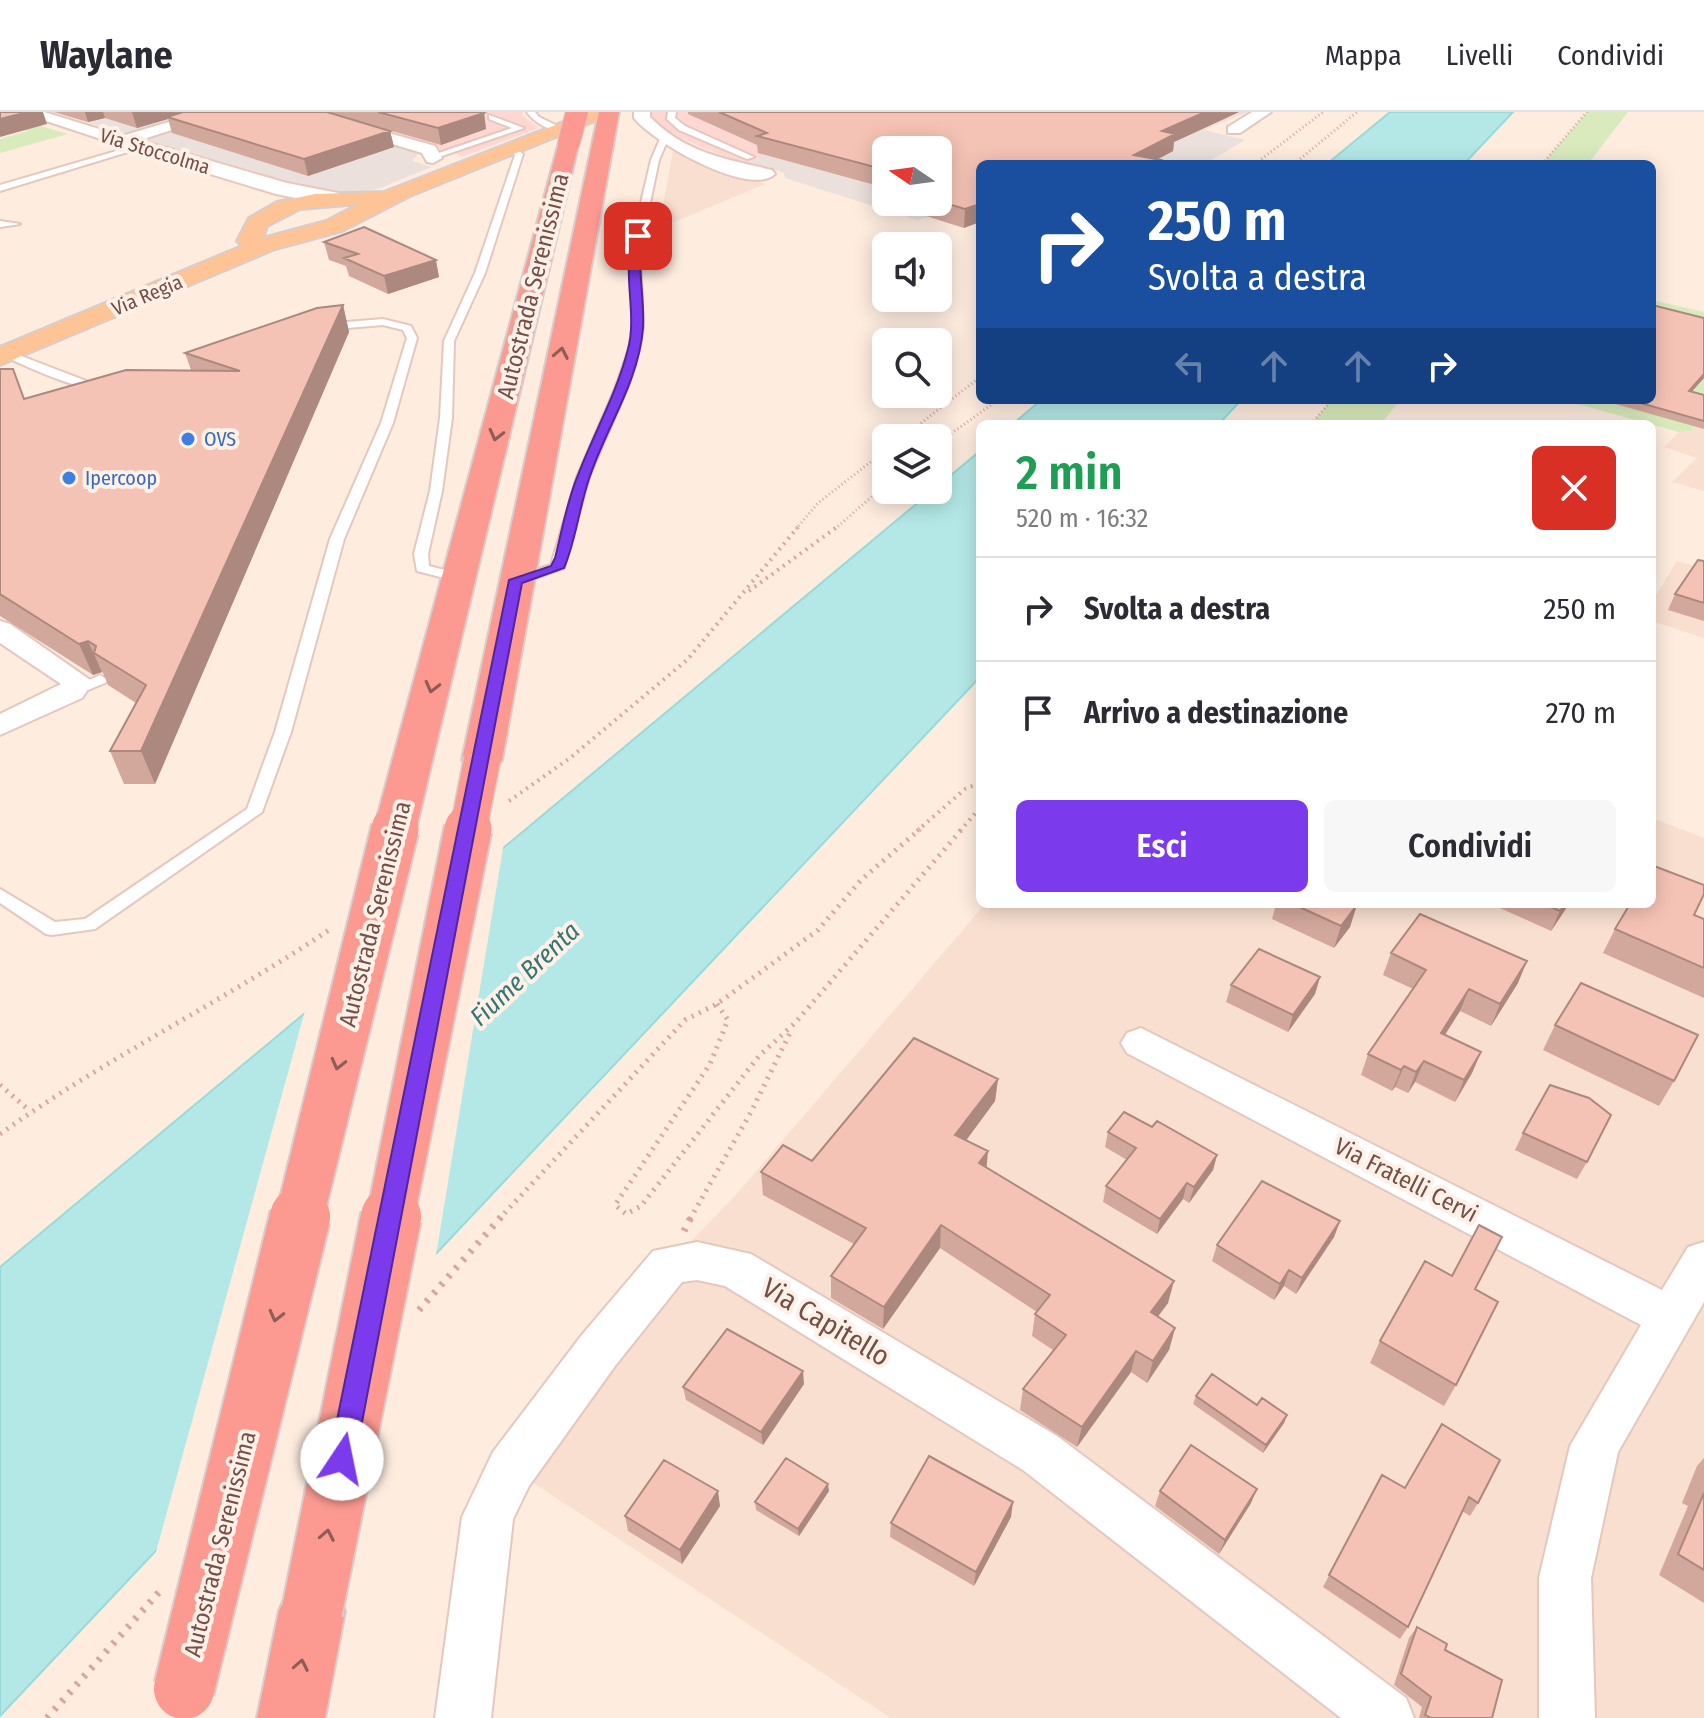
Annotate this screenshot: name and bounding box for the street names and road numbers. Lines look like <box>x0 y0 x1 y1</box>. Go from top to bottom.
street label: Via Stoccolma <box>97 123 213 179</box>
street label: Autostrada Serenissima <box>491 170 575 402</box>
street label: Via Regia <box>108 269 186 321</box>
street label: Autostrada Serenissima <box>333 798 417 1030</box>
street label: Via Fratelli Cervi <box>1330 1132 1482 1228</box>
street label: Via Capitello <box>756 1271 896 1373</box>
street label: Autostrada Serenissima <box>178 1428 262 1660</box>

